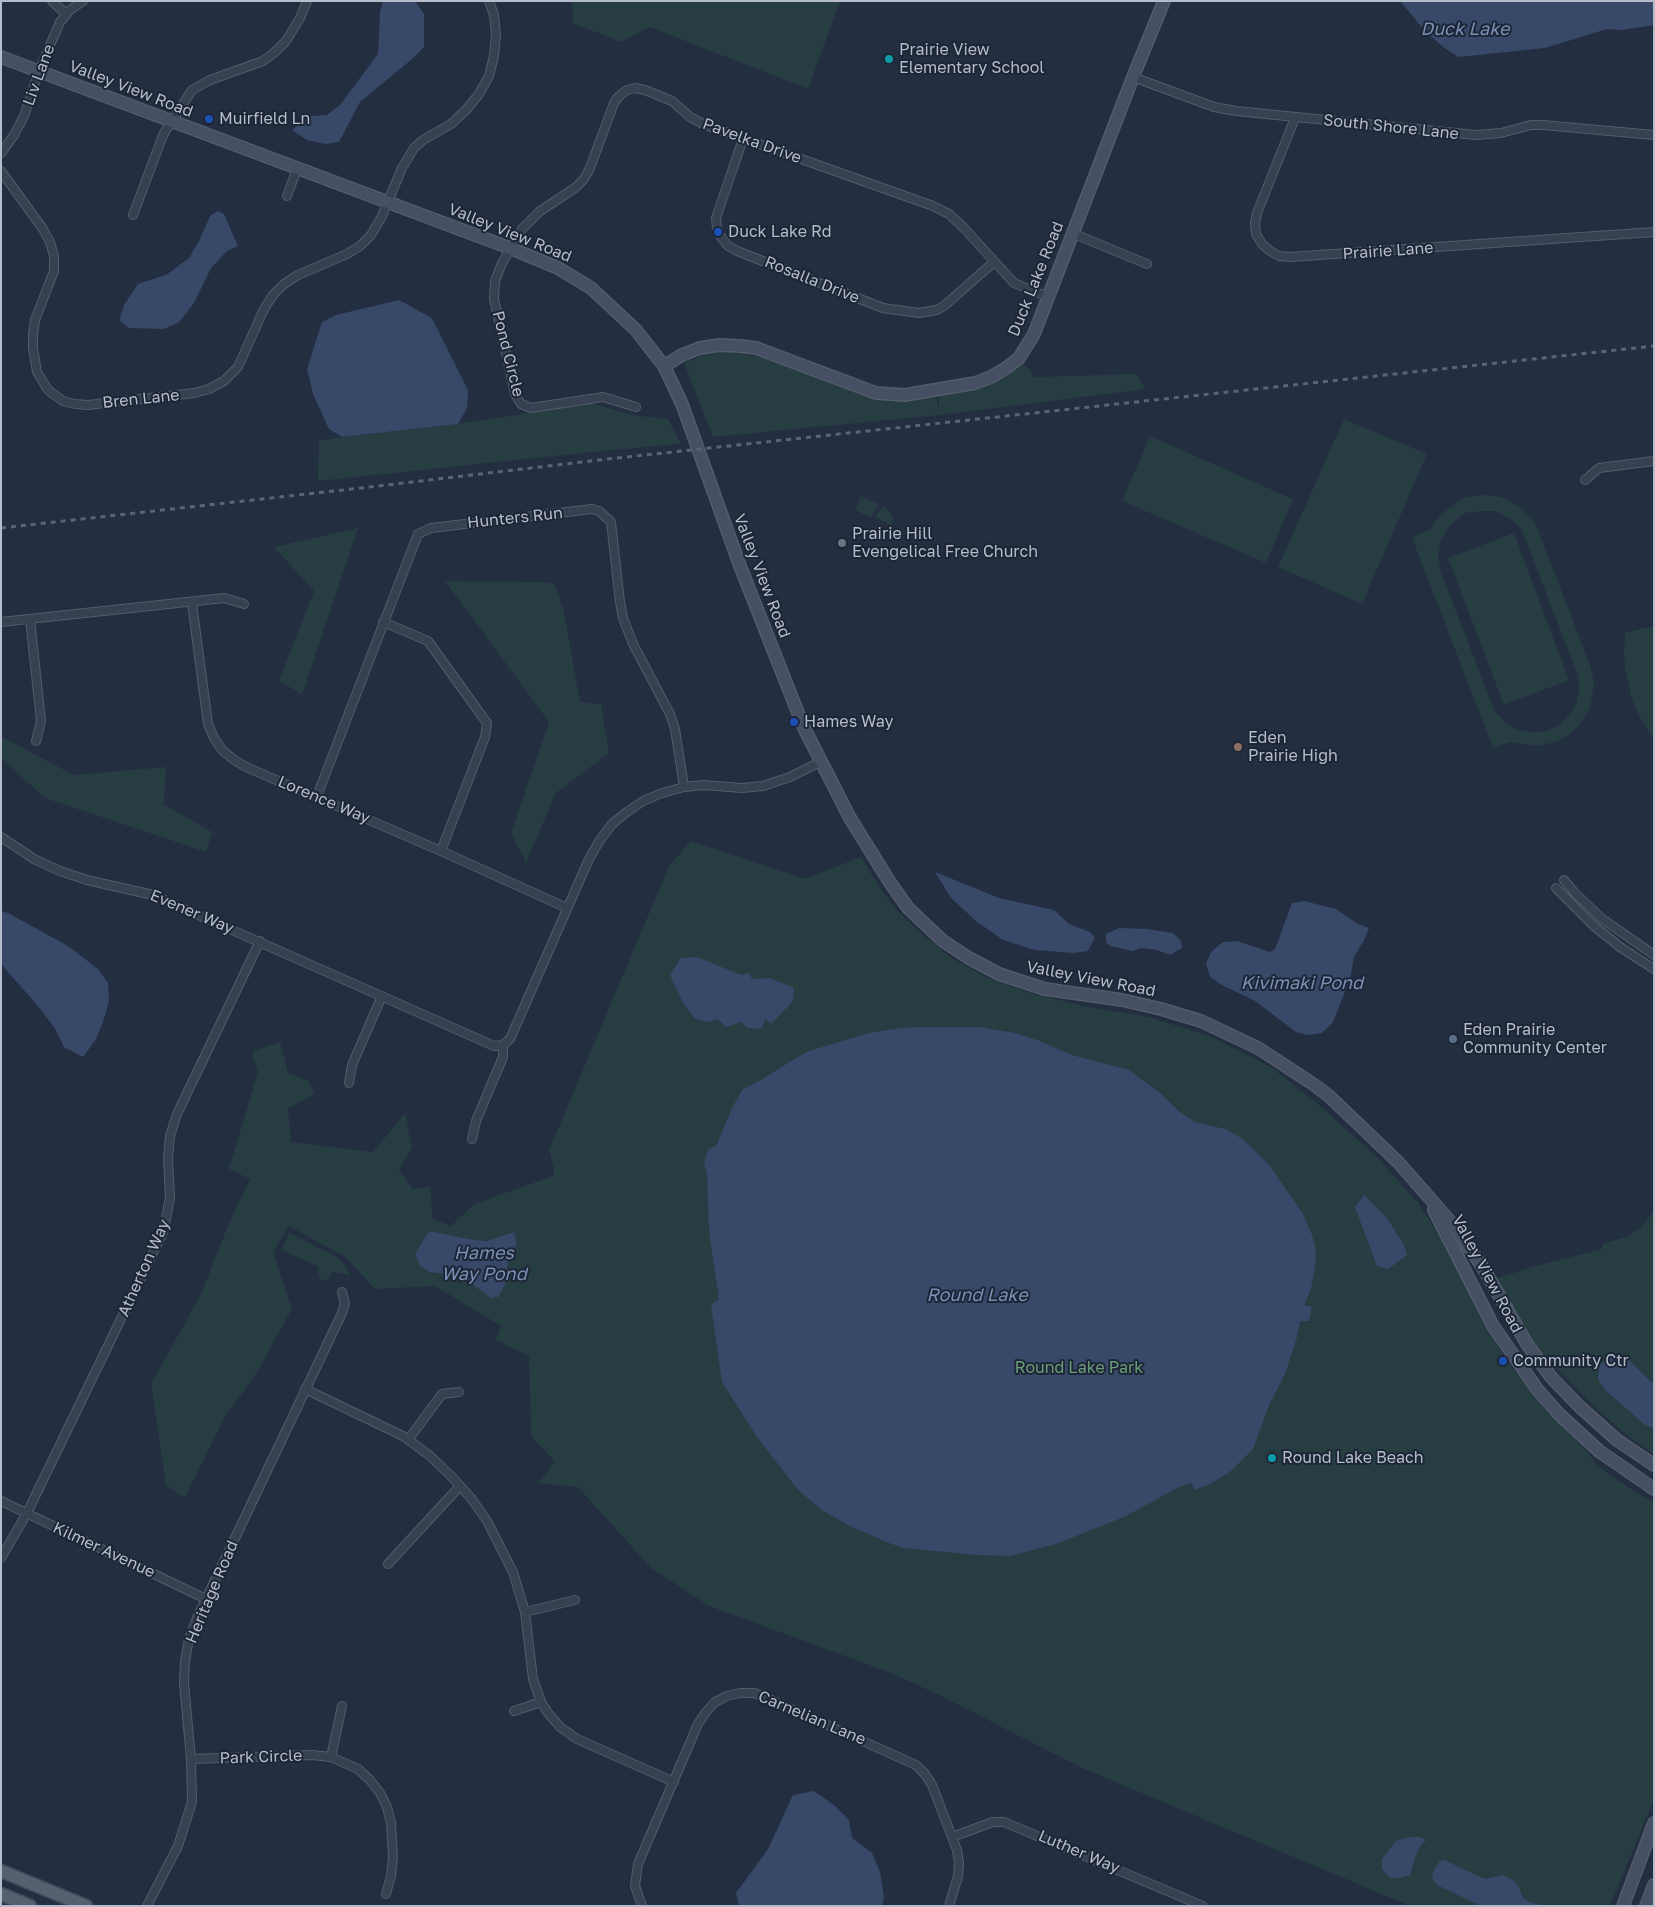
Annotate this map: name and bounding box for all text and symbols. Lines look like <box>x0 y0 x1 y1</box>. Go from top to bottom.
water label: Duck Lake <box>1421 18 1509 40</box>
place label: Prairie View Elementary School <box>899 40 1044 78</box>
street label: Liv Lane <box>19 42 59 108</box>
marker: Prairie View Elementary School <box>883 53 895 65</box>
street label: Valley View Road <box>66 57 196 121</box>
place label: Muirfield Ln <box>219 109 310 129</box>
street label: South Shore Lane <box>1322 110 1460 144</box>
marker: Muirfield Ln <box>203 113 215 125</box>
street label: Pavelka Drive <box>700 114 804 168</box>
street label: Valley View Road <box>446 200 574 266</box>
street label: Duck Lake Road <box>1004 219 1068 339</box>
place label: Duck Lake Rd <box>728 222 832 242</box>
marker: Duck Lake Rd <box>712 226 724 238</box>
street label: Prairie Lane <box>1342 238 1434 264</box>
street label: Rosalla Drive <box>762 252 862 308</box>
street label: Pond Circle <box>488 309 528 399</box>
street label: Bren Lane <box>102 385 180 413</box>
street label: Hunters Run <box>466 503 564 533</box>
street label: Valley View Road <box>730 511 794 641</box>
place label: Prairie Hill Evengelical Free Church <box>852 524 1038 562</box>
marker: Prairie Hill Evengelical Free Church <box>836 537 848 549</box>
place label: Hames Way <box>804 712 894 732</box>
marker: Hames Way <box>788 716 800 728</box>
place label: Eden Prairie High <box>1248 728 1338 766</box>
marker: Eden Prairie High <box>1232 741 1244 753</box>
street label: Lorence Way <box>275 772 373 828</box>
street label: Evener Way <box>147 886 237 938</box>
street label: Valley View Road <box>1025 957 1157 1001</box>
water label: Kivimaki Pond <box>1241 972 1363 994</box>
place label: Eden Prairie Community Center <box>1463 1020 1607 1058</box>
marker: Eden Prairie Community Center <box>1447 1033 1459 1045</box>
street label: Valley View Road <box>1448 1212 1526 1336</box>
street label: Atherton Way <box>114 1216 174 1320</box>
water label: Hames Way Pond <box>441 1242 527 1284</box>
water label: Round Lake <box>926 1284 1028 1306</box>
place label: Community Ctr <box>1513 1351 1629 1371</box>
marker: Community Ctr <box>1497 1355 1509 1367</box>
park label: Round Lake Park <box>1015 1358 1143 1378</box>
place label: Round Lake Beach <box>1282 1448 1424 1468</box>
marker: Round Lake Beach <box>1266 1452 1278 1464</box>
street label: Kilmer Avenue <box>50 1518 158 1582</box>
street label: Heritage Road <box>182 1538 242 1646</box>
street label: Carnelian Lane <box>755 1687 869 1749</box>
street label: Park Circle <box>219 1746 303 1768</box>
street label: Luther Way <box>1035 1826 1123 1878</box>

